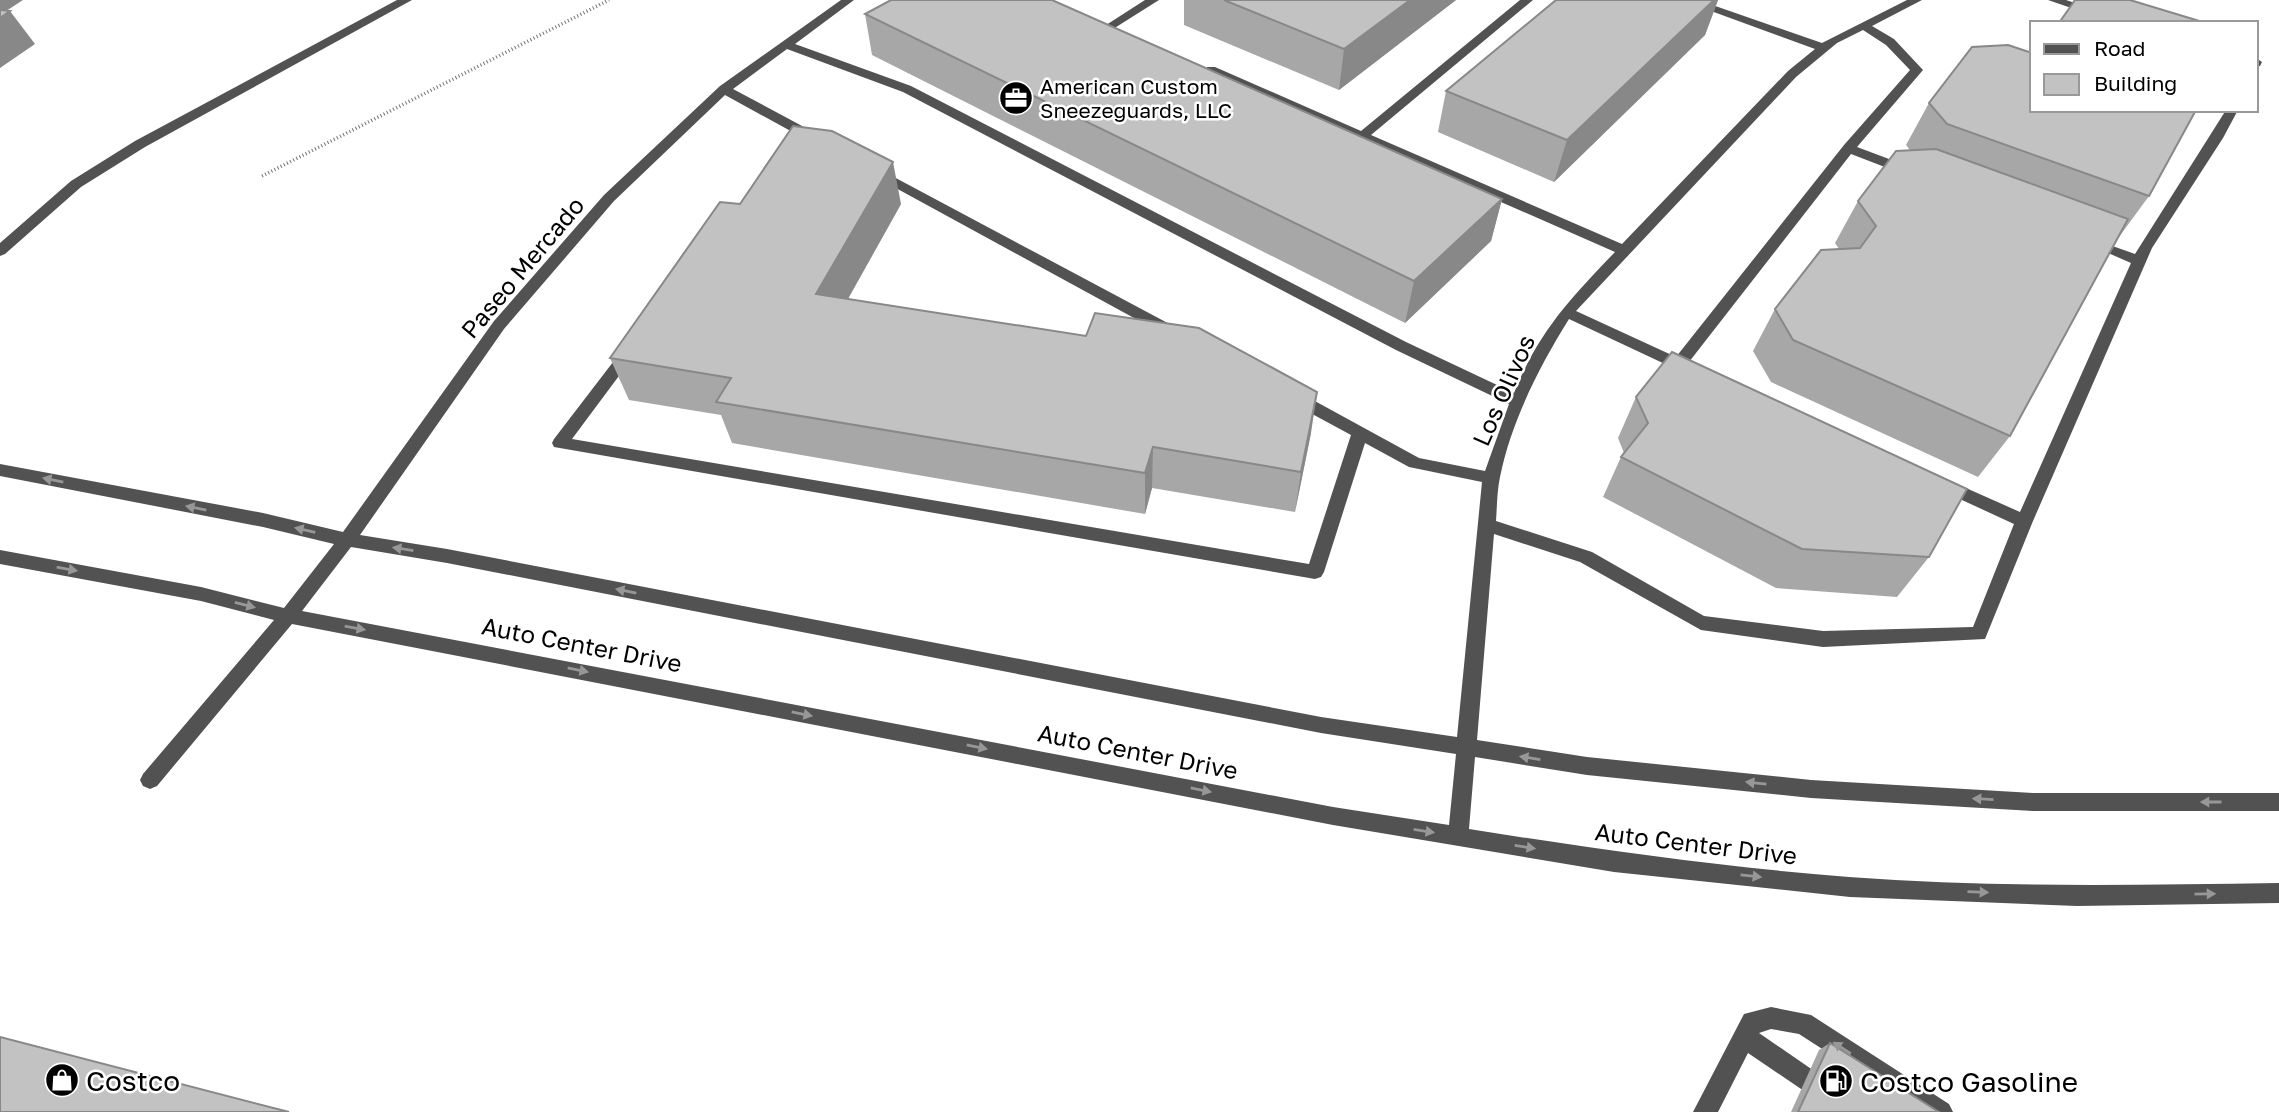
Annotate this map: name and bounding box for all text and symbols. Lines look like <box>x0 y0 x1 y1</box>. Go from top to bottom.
legend <box>2030 21 2258 112</box>
text: Road <box>2094 35 2145 61</box>
text: Building <box>2094 70 2177 96</box>
place label: American Custom Sneezeguards, LLC <box>1040 73 1232 123</box>
office icon: American Custom Sneezeguards, LLC <box>997 79 1035 117</box>
street label: Paseo Mercado <box>454 190 590 344</box>
street label: Los Olivos <box>1466 330 1540 450</box>
one-way arrow <box>42 474 64 485</box>
one-way arrow <box>185 502 207 513</box>
one-way arrow <box>294 524 316 535</box>
one-way arrow <box>391 543 413 554</box>
one-way arrow <box>56 564 78 575</box>
one-way arrow <box>615 585 637 596</box>
one-way arrow <box>234 600 256 611</box>
street label: Auto Center Drive <box>479 610 685 678</box>
one-way arrow <box>344 623 366 634</box>
one-way arrow <box>567 665 589 676</box>
one-way arrow <box>791 708 813 719</box>
street label: Auto Center Drive <box>1035 717 1241 785</box>
one-way arrow <box>966 742 988 753</box>
one-way arrow <box>1519 752 1541 763</box>
one-way arrow <box>1745 777 1767 788</box>
one-way arrow <box>1190 785 1212 796</box>
one-way arrow <box>1972 793 1994 804</box>
one-way arrow <box>2199 796 2221 808</box>
street label: Auto Center Drive <box>1593 816 1799 870</box>
one-way arrow <box>1413 826 1435 837</box>
one-way arrow <box>1514 842 1536 853</box>
one-way arrow <box>1740 871 1762 882</box>
one-way arrow <box>1967 886 1989 897</box>
one-way arrow <box>2194 888 2216 900</box>
one-way arrow <box>1833 1042 1852 1055</box>
shop icon: Costco <box>43 1061 81 1099</box>
fuel station icon: Costco Gasoline <box>1817 1062 1855 1100</box>
place label: Costco <box>86 1064 180 1097</box>
place label: Costco Gasoline <box>1860 1065 2078 1098</box>

